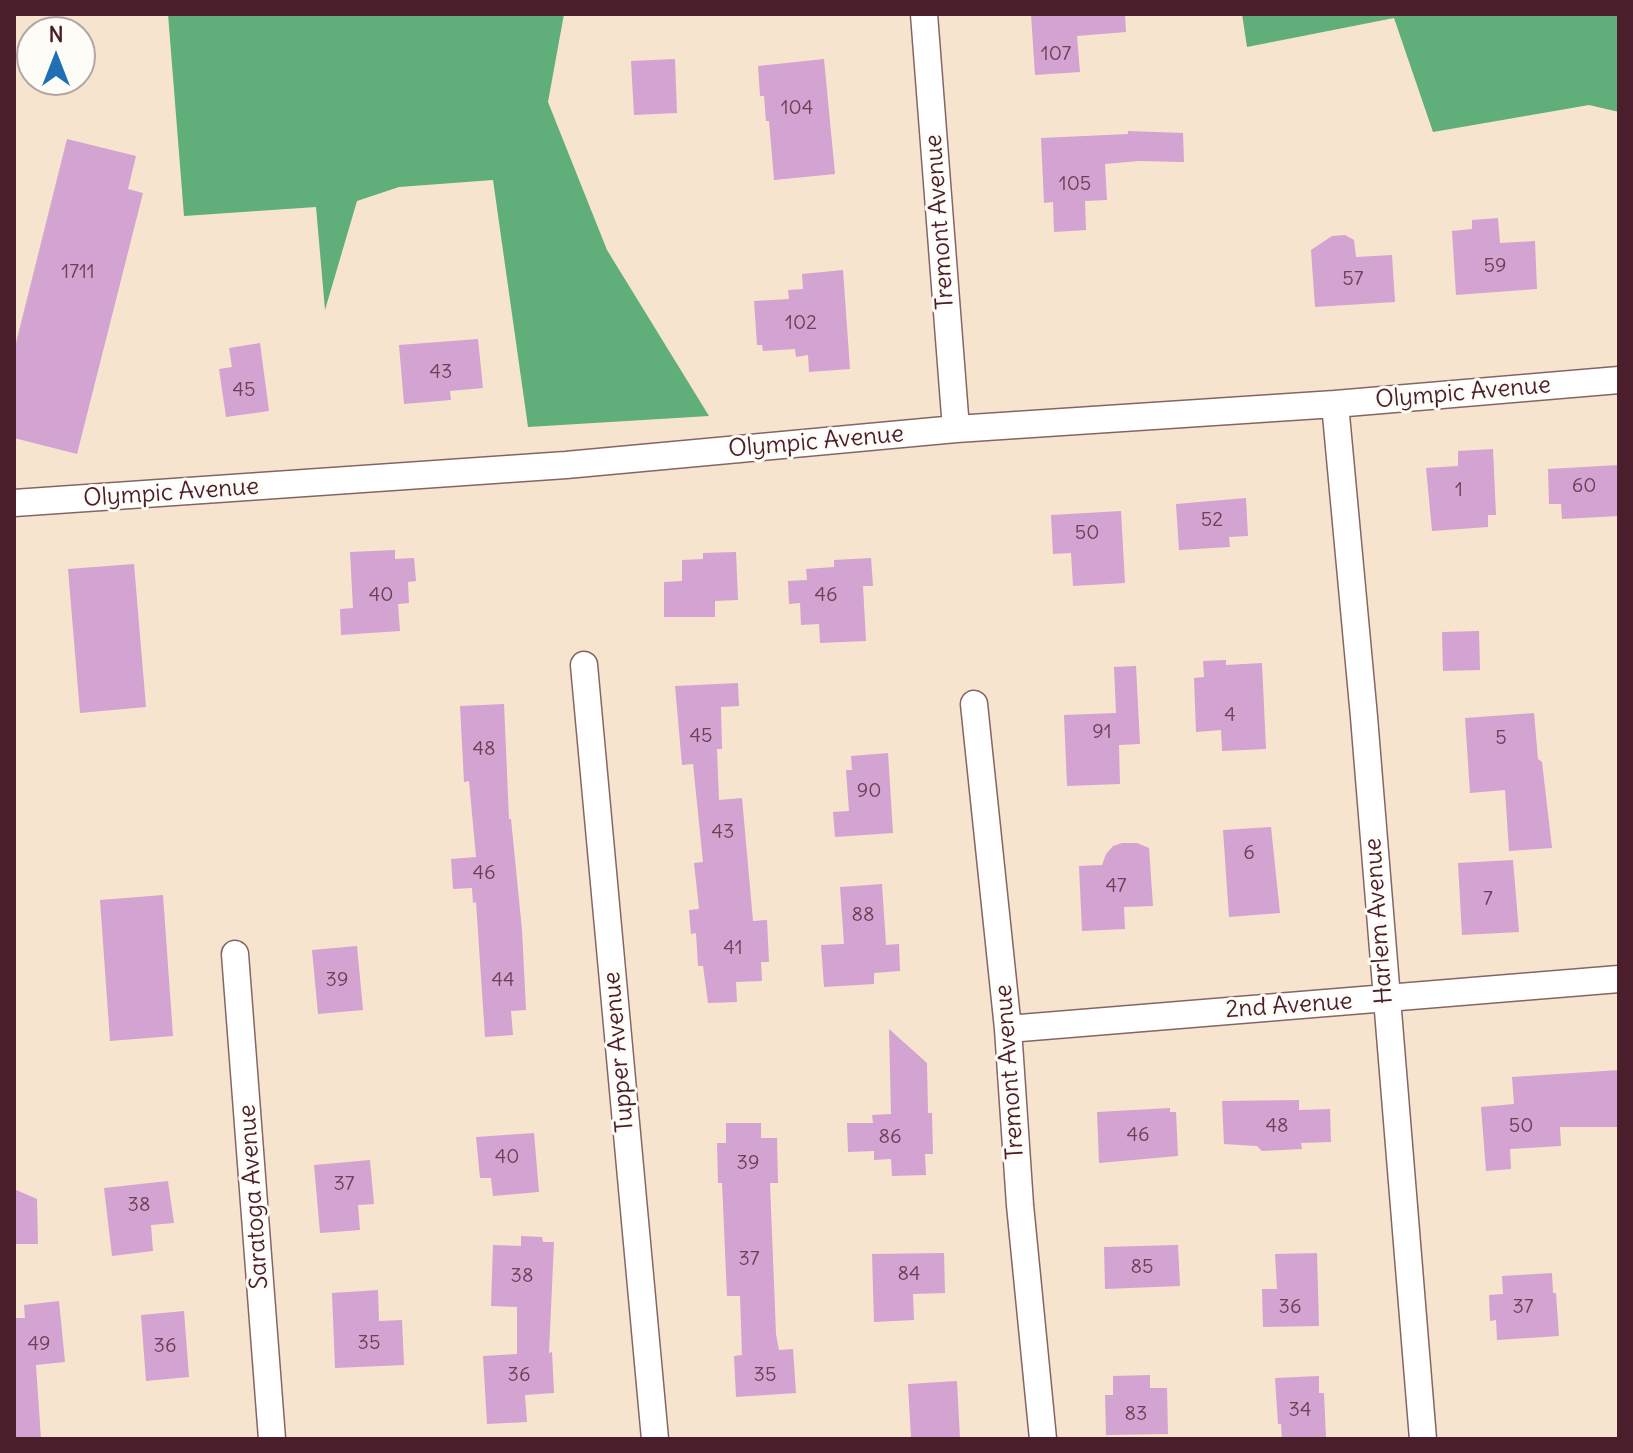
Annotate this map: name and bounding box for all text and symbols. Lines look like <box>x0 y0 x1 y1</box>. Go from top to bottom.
north arrow <box>16 16 96 96</box>
text: N <box>48 20 64 48</box>
house number: 107 <box>1041 42 1071 66</box>
house number: 104 <box>781 96 813 120</box>
street label: Tremont Avenue <box>920 134 960 310</box>
house number: 105 <box>1059 172 1091 196</box>
house number: 59 <box>1484 254 1506 278</box>
house number: 1711 <box>61 260 95 284</box>
house number: 57 <box>1342 267 1364 291</box>
house number: 102 <box>785 311 817 335</box>
house number: 43 <box>430 360 452 384</box>
street label: Olympic Avenue <box>1374 371 1552 415</box>
house number: 45 <box>232 378 256 402</box>
street label: Olympic Avenue <box>727 420 905 464</box>
street label: Olympic Avenue <box>82 472 260 514</box>
house number: 60 <box>1572 474 1596 498</box>
house number: 1 <box>1455 478 1463 502</box>
house number: 52 <box>1201 508 1223 532</box>
house number: 50 <box>1075 521 1099 545</box>
house number: 40 <box>369 583 393 607</box>
house number: 46 <box>814 583 838 607</box>
house number: 4 <box>1224 703 1236 727</box>
house number: 91 <box>1092 720 1112 744</box>
house number: 45 <box>689 724 713 748</box>
house number: 5 <box>1495 726 1507 750</box>
house number: 48 <box>472 737 496 761</box>
house number: 90 <box>857 779 881 803</box>
house number: 43 <box>712 820 734 844</box>
street label: Harlem Avenue <box>1359 837 1399 1005</box>
house number: 6 <box>1243 841 1255 865</box>
house number: 46 <box>472 861 496 885</box>
house number: 47 <box>1105 874 1127 898</box>
house number: 7 <box>1483 887 1493 911</box>
house number: 88 <box>851 903 875 927</box>
house number: 41 <box>723 936 743 960</box>
house number: 39 <box>326 968 348 992</box>
house number: 44 <box>491 968 515 992</box>
street label: Tupper Avenue <box>598 970 640 1134</box>
street label: Tremont Avenue <box>990 984 1030 1160</box>
street label: 2nd Avenue <box>1224 987 1354 1025</box>
street label: Saratoga Avenue <box>233 1104 275 1290</box>
house number: 48 <box>1265 1114 1289 1138</box>
house number: 50 <box>1509 1114 1533 1138</box>
house number: 46 <box>1126 1123 1150 1147</box>
house number: 86 <box>878 1125 902 1149</box>
house number: 40 <box>495 1145 519 1169</box>
house number: 39 <box>737 1151 759 1175</box>
house number: 37 <box>333 1172 355 1196</box>
house number: 38 <box>128 1193 150 1217</box>
house number: 37 <box>738 1247 760 1271</box>
house number: 85 <box>1130 1255 1154 1279</box>
house number: 84 <box>897 1262 921 1286</box>
house number: 38 <box>511 1264 533 1288</box>
house number: 36 <box>1279 1295 1301 1319</box>
house number: 37 <box>1512 1295 1534 1319</box>
house number: 35 <box>358 1331 380 1355</box>
house number: 49 <box>27 1332 51 1356</box>
house number: 36 <box>154 1334 176 1358</box>
house number: 36 <box>508 1363 530 1387</box>
house number: 35 <box>754 1363 776 1387</box>
house number: 34 <box>1289 1398 1311 1422</box>
house number: 83 <box>1125 1402 1147 1426</box>

